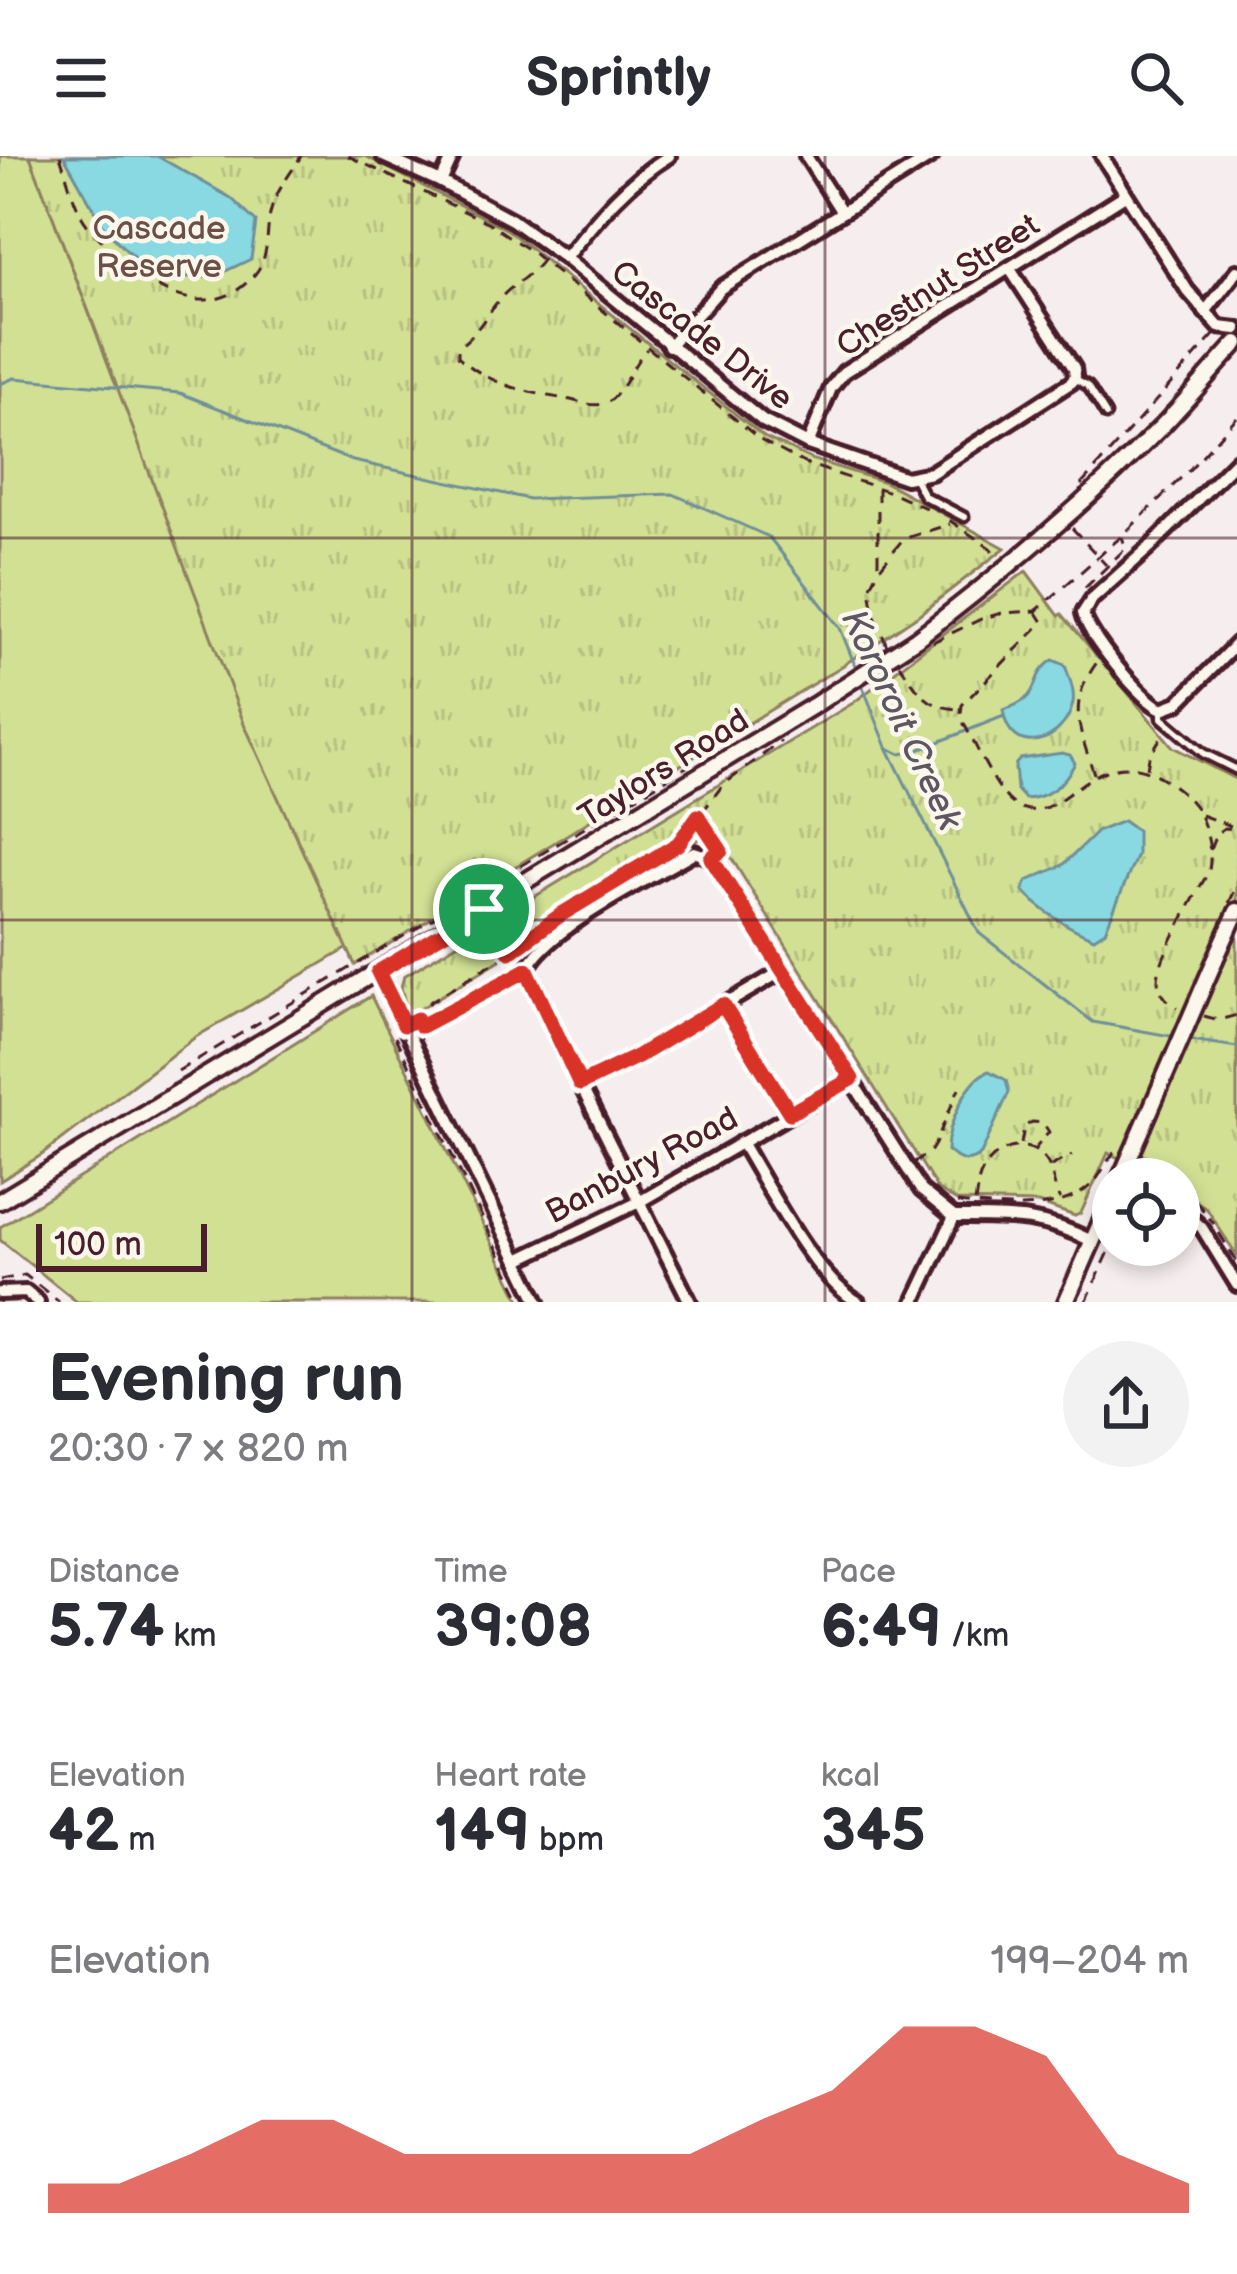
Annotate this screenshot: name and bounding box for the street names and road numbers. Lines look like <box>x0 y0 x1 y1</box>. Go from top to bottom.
street label: Chestnut Street <box>829 205 1047 366</box>
street label: Cascade Drive <box>603 252 801 419</box>
street label: Taylors Road <box>572 701 756 837</box>
street label: Banbury Road <box>539 1098 745 1233</box>

